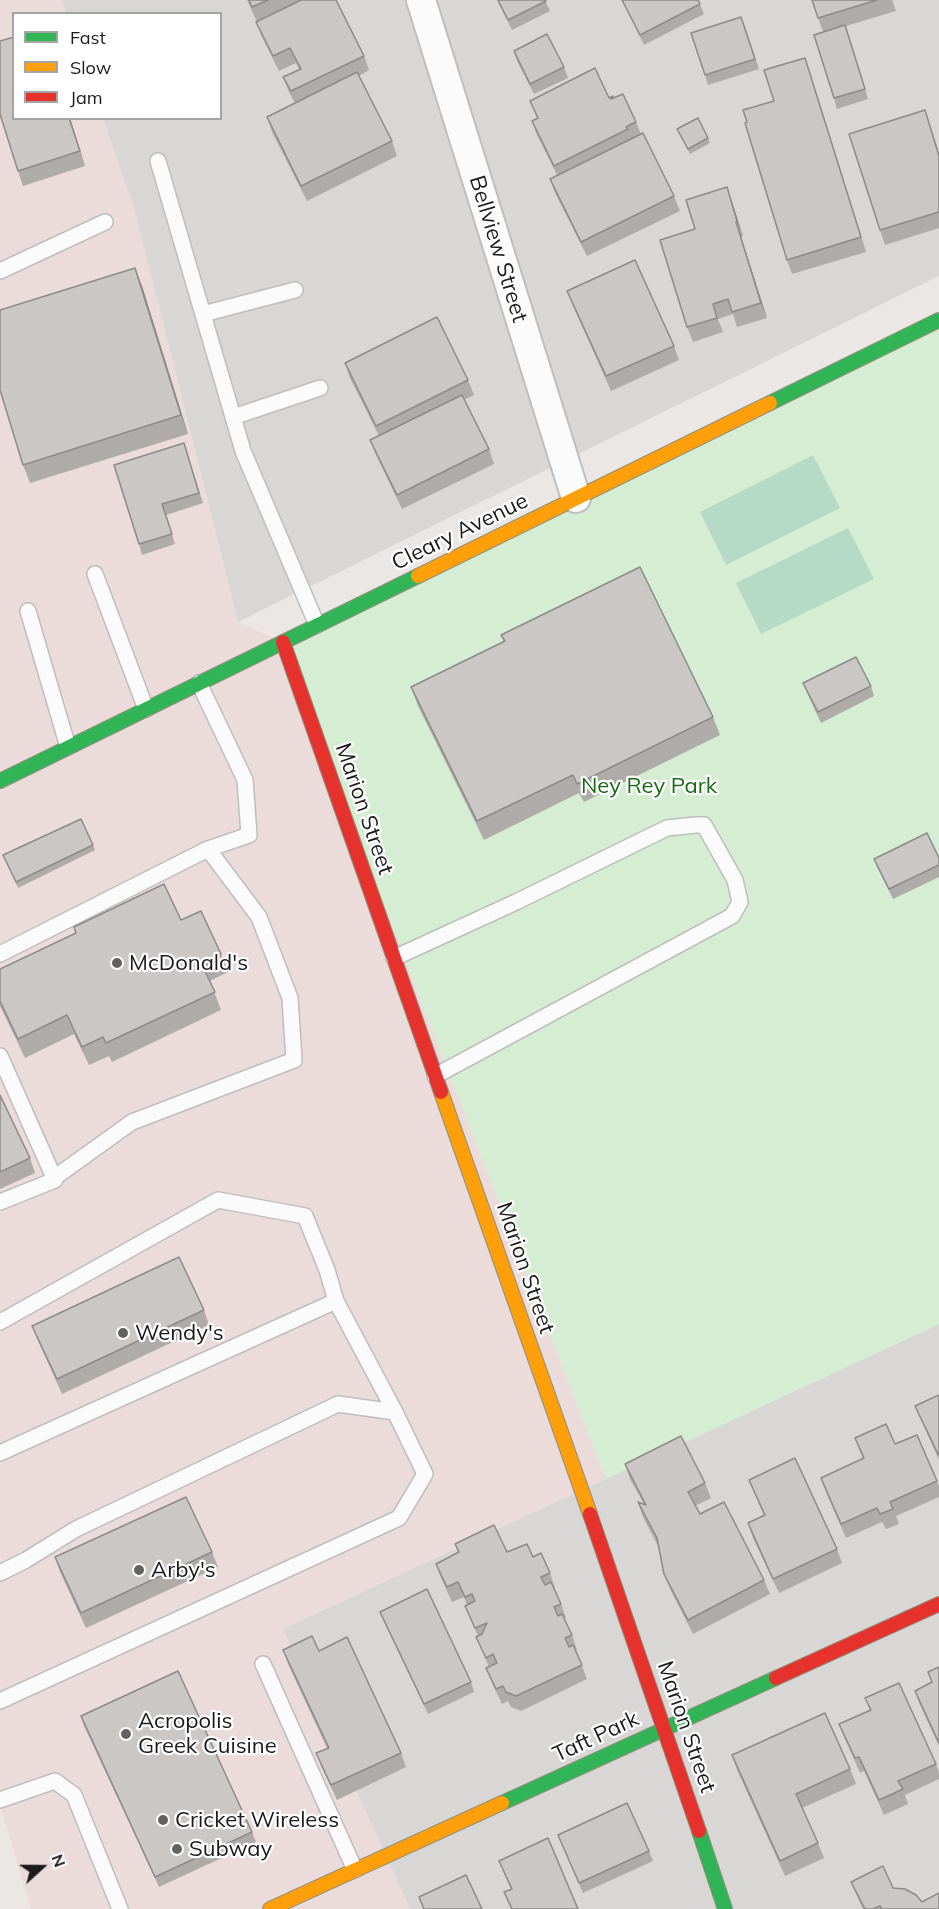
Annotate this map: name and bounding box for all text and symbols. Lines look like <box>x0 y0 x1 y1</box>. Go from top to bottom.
legend <box>12 12 222 120</box>
text: Fast <box>70 26 106 49</box>
text: Slow <box>70 56 111 79</box>
text: Jam <box>70 86 103 109</box>
street label: Bellview Street <box>463 173 533 325</box>
street label: Cleary Avenue <box>388 488 532 576</box>
street label: Marion Street <box>329 740 399 878</box>
park label: Ney Rey Park <box>581 773 717 799</box>
place label: McDonald's <box>129 950 248 976</box>
marker: McDonald's <box>110 956 124 970</box>
street label: Marion Street <box>490 1199 560 1337</box>
place label: Wendy's <box>135 1320 224 1346</box>
marker: Wendy's <box>116 1326 130 1340</box>
place label: Arby's <box>151 1557 216 1583</box>
marker: Arby's <box>132 1563 146 1577</box>
street label: Marion Street <box>651 1658 721 1796</box>
street label: Taft Park <box>549 1706 643 1768</box>
place label: Acropolis Greek Cuisine <box>138 1708 277 1760</box>
marker: Acropolis Greek Cuisine <box>119 1727 133 1741</box>
place label: Cricket Wireless <box>175 1807 339 1833</box>
marker: Cricket Wireless <box>156 1813 170 1827</box>
place label: Subway <box>189 1836 272 1862</box>
north arrow <box>12 1837 72 1897</box>
marker: Subway <box>170 1842 184 1856</box>
text: N <box>47 1851 70 1870</box>

